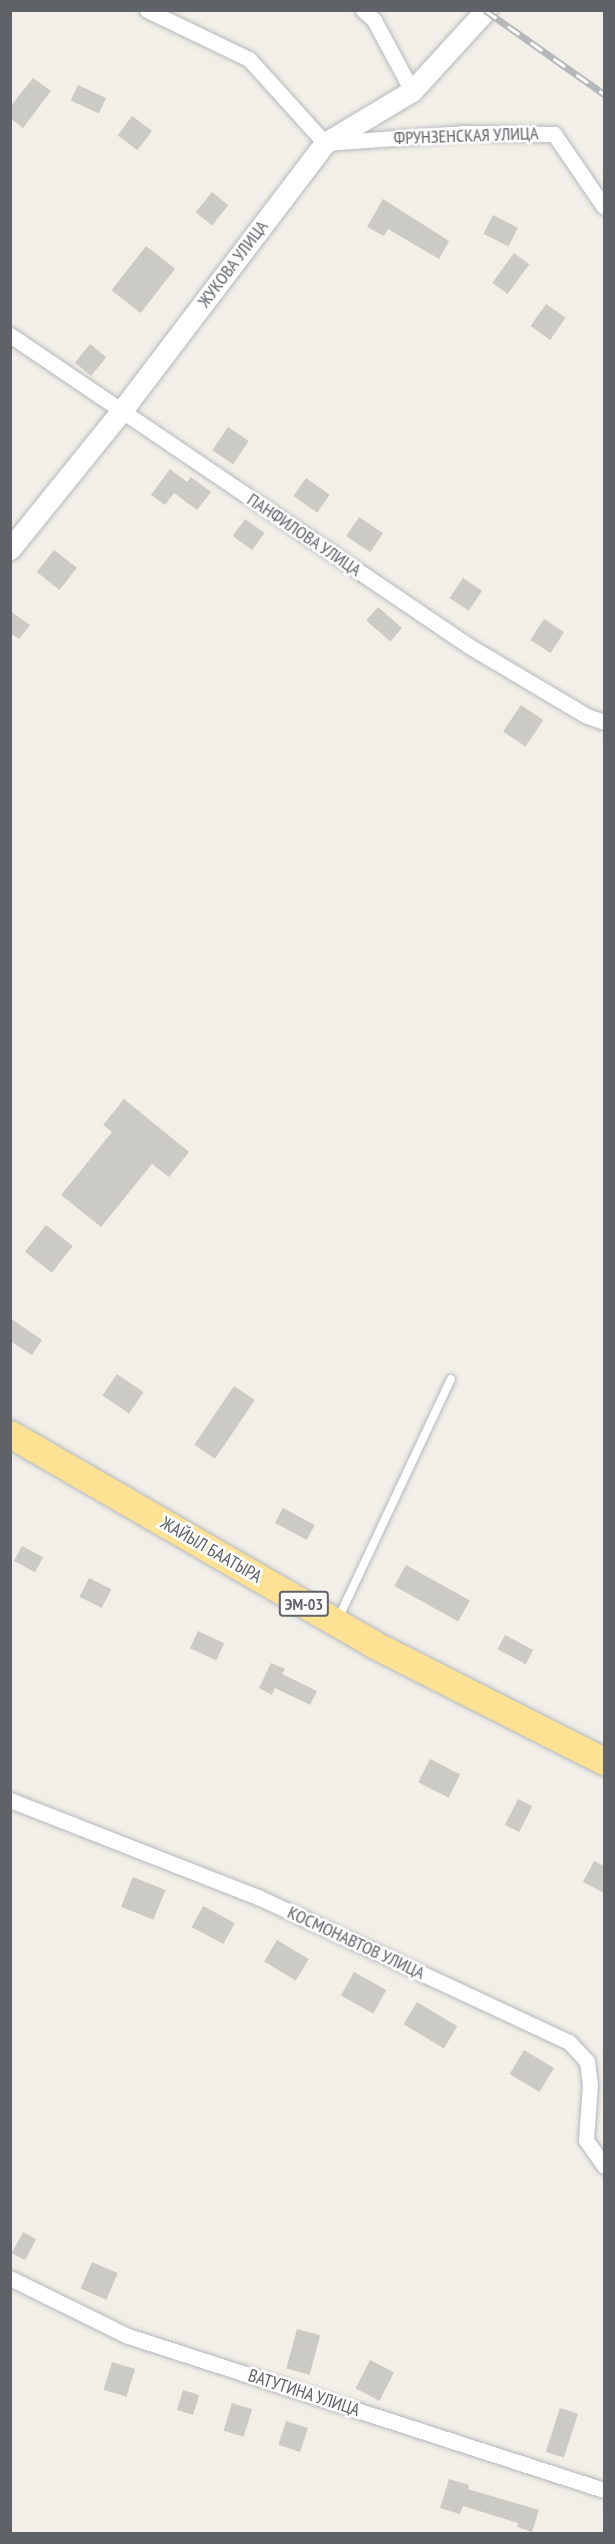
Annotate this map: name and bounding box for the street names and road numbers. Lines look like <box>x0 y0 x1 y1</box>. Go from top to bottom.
street label: ФРУНЗЕНСКАЯ УЛИЦА <box>393 123 539 149</box>
street label: ЖУКОВА УЛИЦА <box>193 216 273 312</box>
street label: ПАНФИЛОВА УЛИЦА <box>243 489 365 581</box>
street label: ЖАЙЫЛ БААТЫРА <box>157 1512 265 1588</box>
road number: ЭМ-03 <box>278 1591 330 1617</box>
street label: КОСМОНАВТОВ УЛИЦА <box>284 1902 428 1984</box>
street label: ВАТУТИНА УЛИЦА <box>245 2365 363 2421</box>

